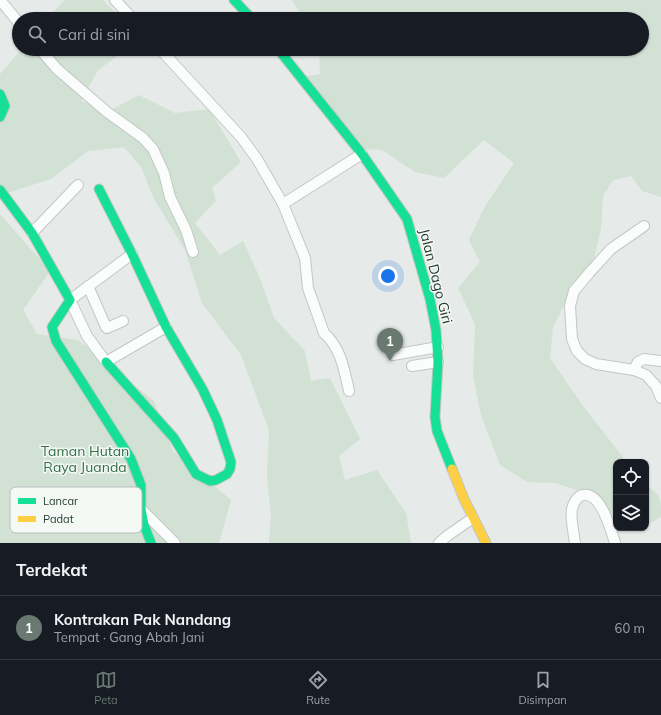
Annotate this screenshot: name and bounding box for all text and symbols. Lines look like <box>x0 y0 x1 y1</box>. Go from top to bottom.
search box <box>12 12 649 56</box>
icon: search <box>26 23 48 45</box>
text: Cari di sini <box>58 25 130 44</box>
street label: Jalan Dago Giri <box>415 227 457 325</box>
your location <box>378 266 398 286</box>
pin: 1 <box>377 328 403 361</box>
park label: Taman Hutan Raya Juanda <box>41 442 129 476</box>
map controls <box>613 459 649 531</box>
button: locate <box>613 459 649 495</box>
legend <box>10 487 142 533</box>
text: Lancar <box>43 494 78 508</box>
button: layers <box>613 495 649 531</box>
text: Padat <box>43 512 74 526</box>
text: Terdekat <box>16 559 87 580</box>
text: Kontrakan Pak Nandang <box>54 610 231 629</box>
text: 1 <box>25 620 33 636</box>
text: 60 m <box>615 620 645 636</box>
text: Tempat · Gang Abah Jani <box>54 629 204 645</box>
tab: Peta <box>94 669 118 707</box>
tab: Rute <box>306 669 330 707</box>
tab: Disimpan <box>518 669 567 707</box>

